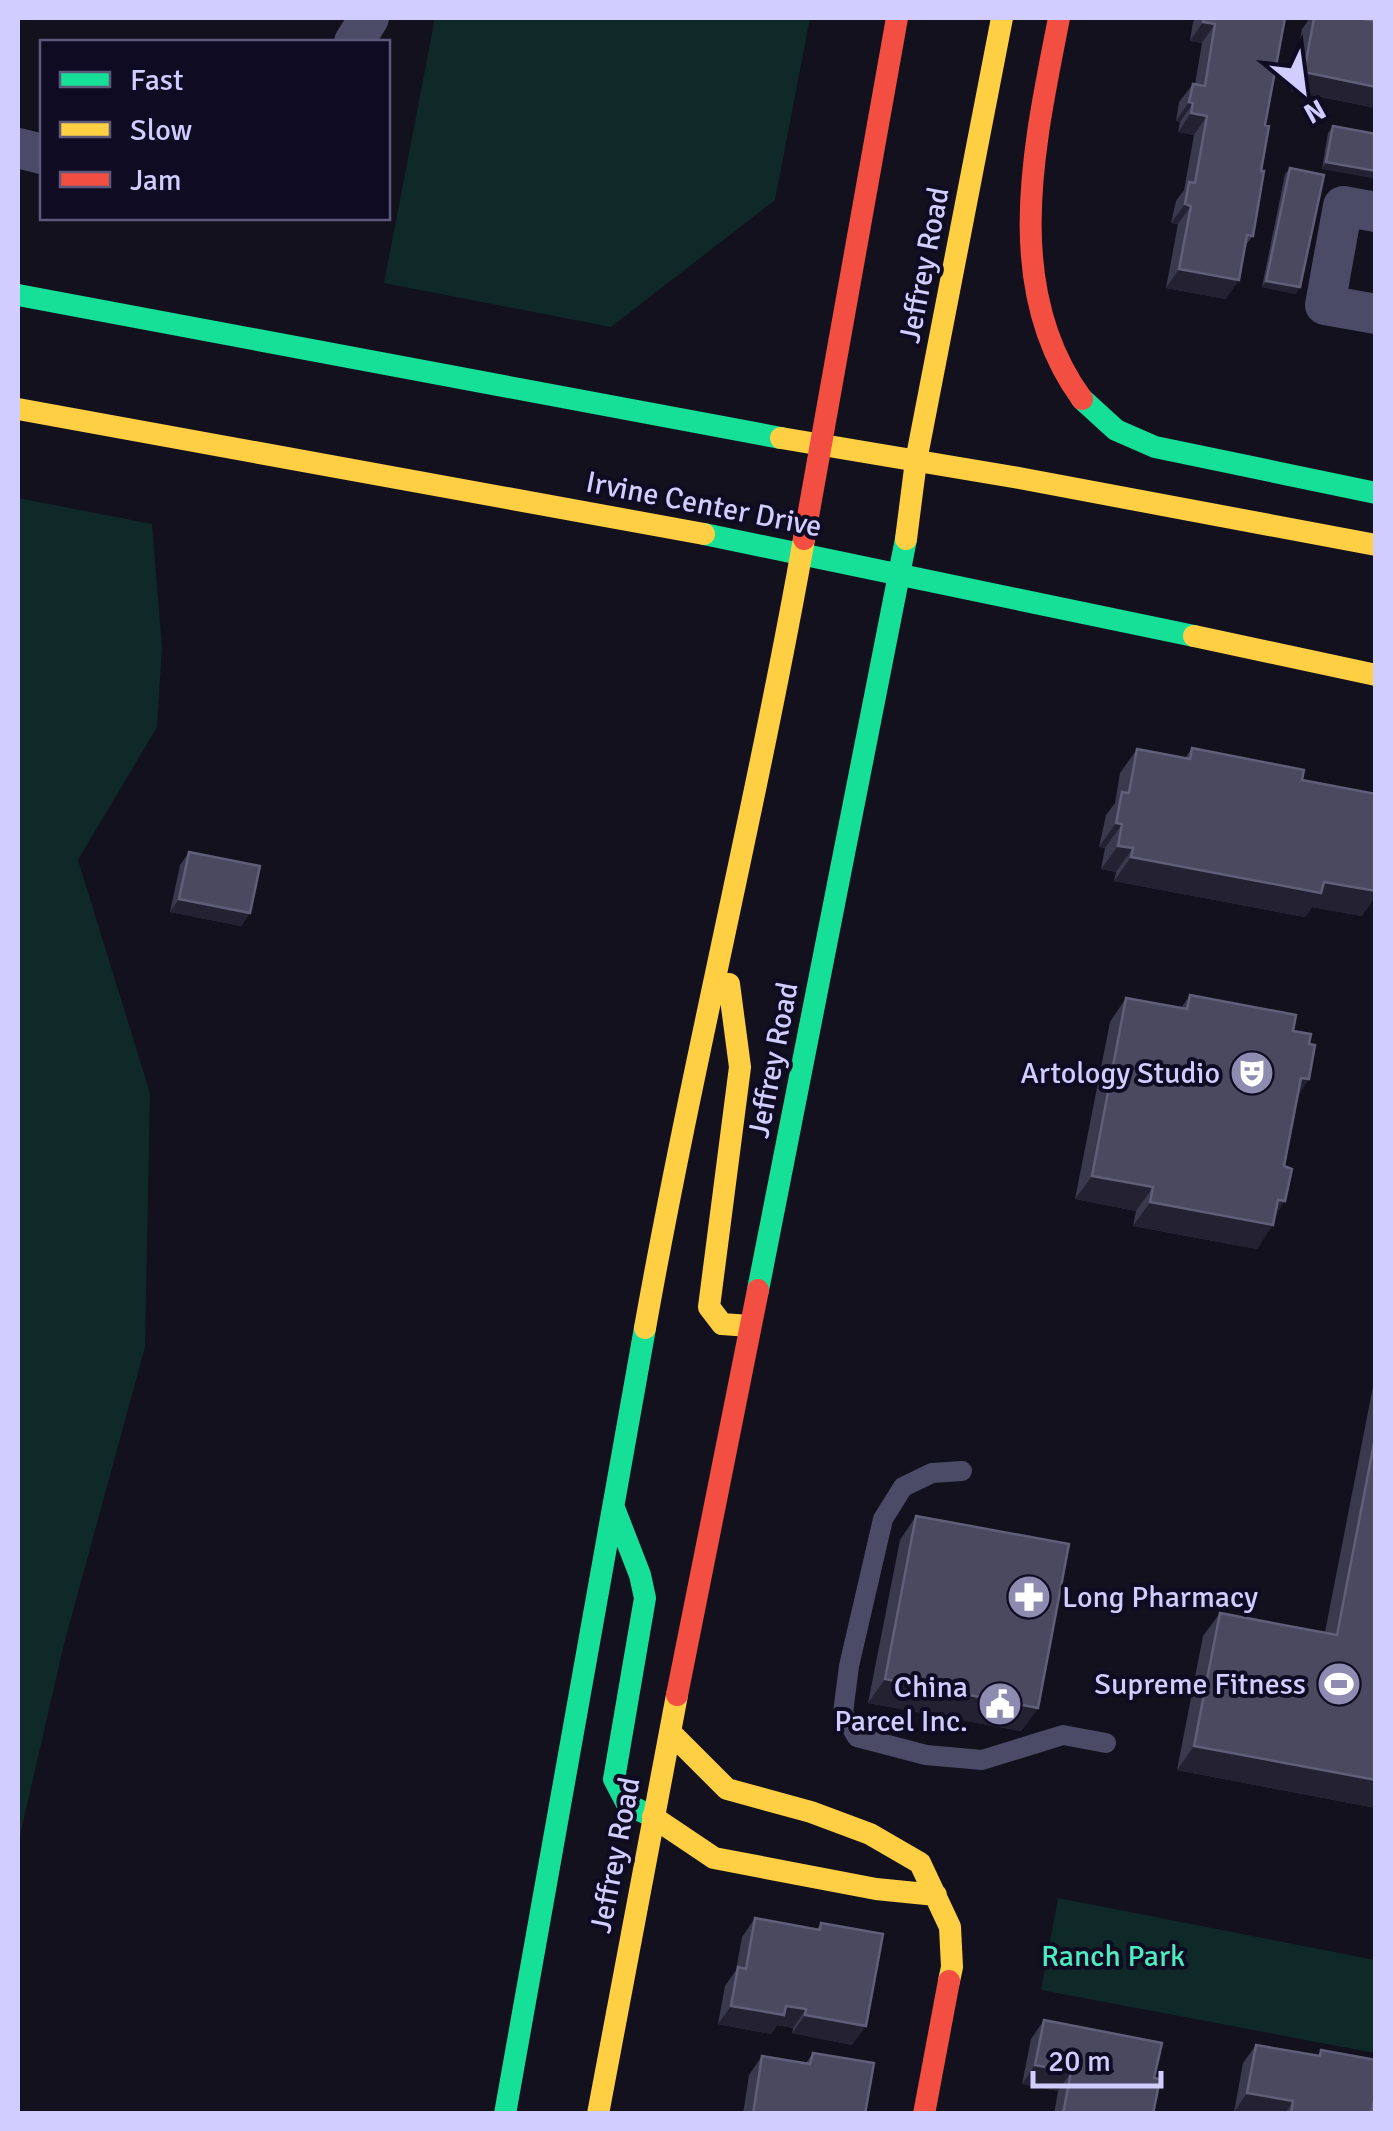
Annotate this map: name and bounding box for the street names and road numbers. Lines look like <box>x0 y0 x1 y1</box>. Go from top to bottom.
street label: Jeffrey Road <box>891 184 958 346</box>
street label: Irvine Center Drive <box>583 463 825 545</box>
street label: Jeffrey Road <box>740 979 807 1141</box>
street label: Jeffrey Road <box>582 1774 649 1936</box>

